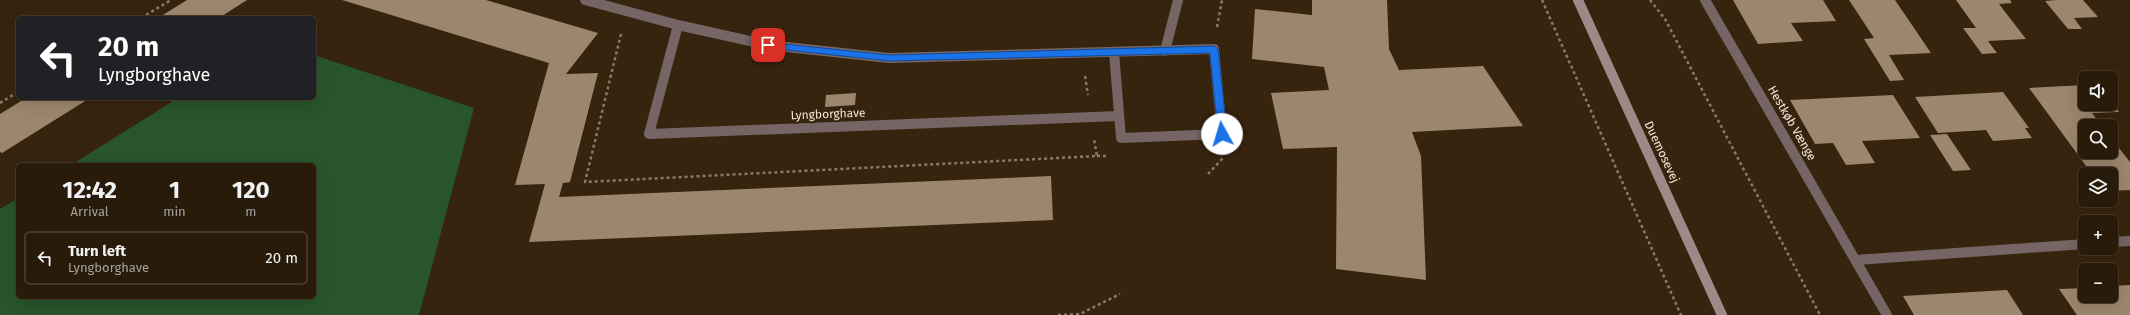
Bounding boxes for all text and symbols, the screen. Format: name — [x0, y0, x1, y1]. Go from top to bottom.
pin — [751, 28, 785, 62]
text: 20 m — [98, 30, 159, 63]
icon: left — [32, 32, 84, 84]
icon: arrive — [757, 34, 779, 56]
text: Lyngborghave — [98, 64, 210, 86]
map controls — [2078, 71, 2118, 303]
button: sound — [2078, 71, 2118, 111]
street label: Hestkøb Vænge — [1765, 83, 1819, 163]
street label: Lyngborghave — [790, 106, 866, 122]
position arrow — [1201, 113, 1243, 155]
street label: Duemosevej — [1642, 119, 1682, 185]
button: search — [2078, 119, 2118, 159]
button: layers — [2078, 167, 2118, 207]
text: 12:42 — [62, 176, 117, 204]
text: 1 — [169, 176, 180, 204]
text: 120 — [232, 176, 270, 204]
text: Arrival — [71, 204, 109, 219]
text: min — [163, 204, 186, 219]
text: m — [245, 204, 256, 219]
button: + — [2078, 215, 2118, 255]
text: Turn left — [68, 242, 126, 260]
icon: left — [34, 247, 56, 269]
text: 20 m — [265, 249, 298, 267]
text: Lyngborghave — [68, 260, 149, 275]
button: − — [2078, 263, 2118, 303]

